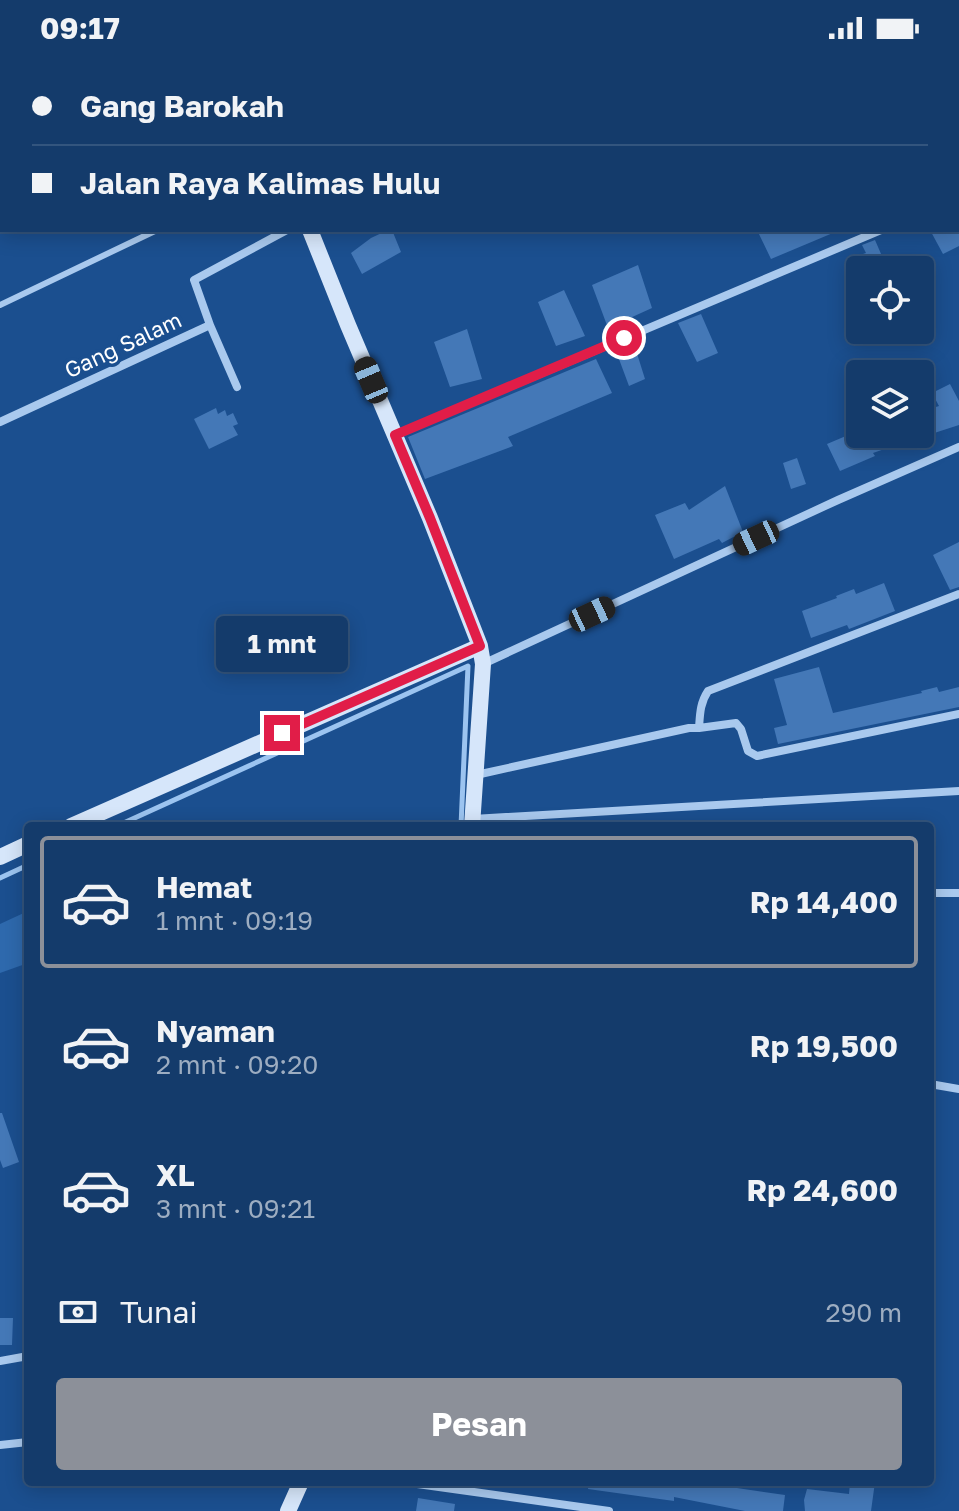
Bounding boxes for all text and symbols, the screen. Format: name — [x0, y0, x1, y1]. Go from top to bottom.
text: 09:17 — [40, 10, 120, 46]
text: Gang Barokah — [80, 88, 284, 124]
text: Jalan Raya Kalimas Hulu — [80, 165, 440, 201]
map controls — [846, 256, 934, 448]
button: locate — [846, 256, 934, 344]
street label: Gang Salam — [60, 306, 186, 383]
route start — [606, 320, 642, 356]
car — [351, 353, 391, 407]
button: layers — [846, 360, 934, 448]
car — [729, 517, 783, 559]
car — [565, 593, 619, 635]
callout: 1 mnt — [216, 617, 348, 673]
text: 1 mnt — [248, 628, 316, 659]
route end — [264, 715, 300, 751]
icon: car — [60, 866, 132, 938]
text: Hemat — [156, 869, 252, 905]
text: Rp 14,400 — [750, 884, 898, 920]
text: 1 mnt · 09:19 — [156, 905, 313, 936]
icon: car — [60, 1010, 132, 1082]
text: Nyaman — [156, 1013, 275, 1049]
text: Rp 19,500 — [750, 1028, 898, 1064]
text: 2 mnt · 09:20 — [156, 1049, 318, 1080]
icon: car — [60, 1154, 132, 1226]
text: XL — [156, 1157, 195, 1193]
text: Rp 24,600 — [747, 1172, 898, 1208]
text: 3 mnt · 09:21 — [156, 1193, 315, 1224]
icon: cash — [56, 1290, 100, 1334]
text: Tunai — [120, 1294, 198, 1330]
text: 290 m — [826, 1297, 902, 1328]
button: Pesan — [56, 1378, 902, 1470]

